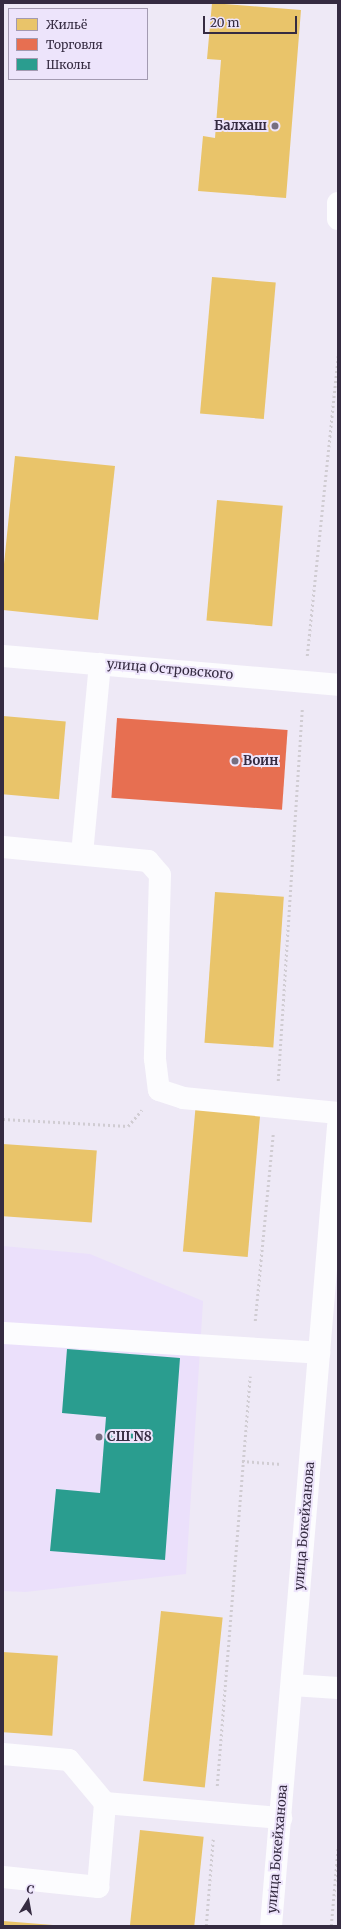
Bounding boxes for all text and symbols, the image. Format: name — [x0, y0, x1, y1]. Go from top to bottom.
legend — [8, 8, 148, 80]
scale bar — [205, 8, 299, 34]
text: 20 m — [210, 15, 239, 30]
text: Жильё — [46, 17, 87, 32]
text: Торговля — [46, 37, 103, 52]
text: Школы — [46, 57, 91, 72]
place label: Балхаш — [214, 118, 267, 134]
marker: Балхаш — [270, 121, 280, 131]
street label: улица Островского — [106, 657, 234, 683]
place label: Воин — [243, 753, 278, 769]
marker: Воин — [230, 756, 240, 766]
place label: СШ N8 — [107, 1429, 152, 1445]
marker: СШ N8 — [94, 1432, 104, 1442]
street label: улица Бокейханова — [292, 1461, 318, 1591]
street label: улица Бокейханова — [265, 1784, 291, 1914]
north arrow — [8, 1881, 48, 1921]
text: С — [25, 1882, 35, 1897]

